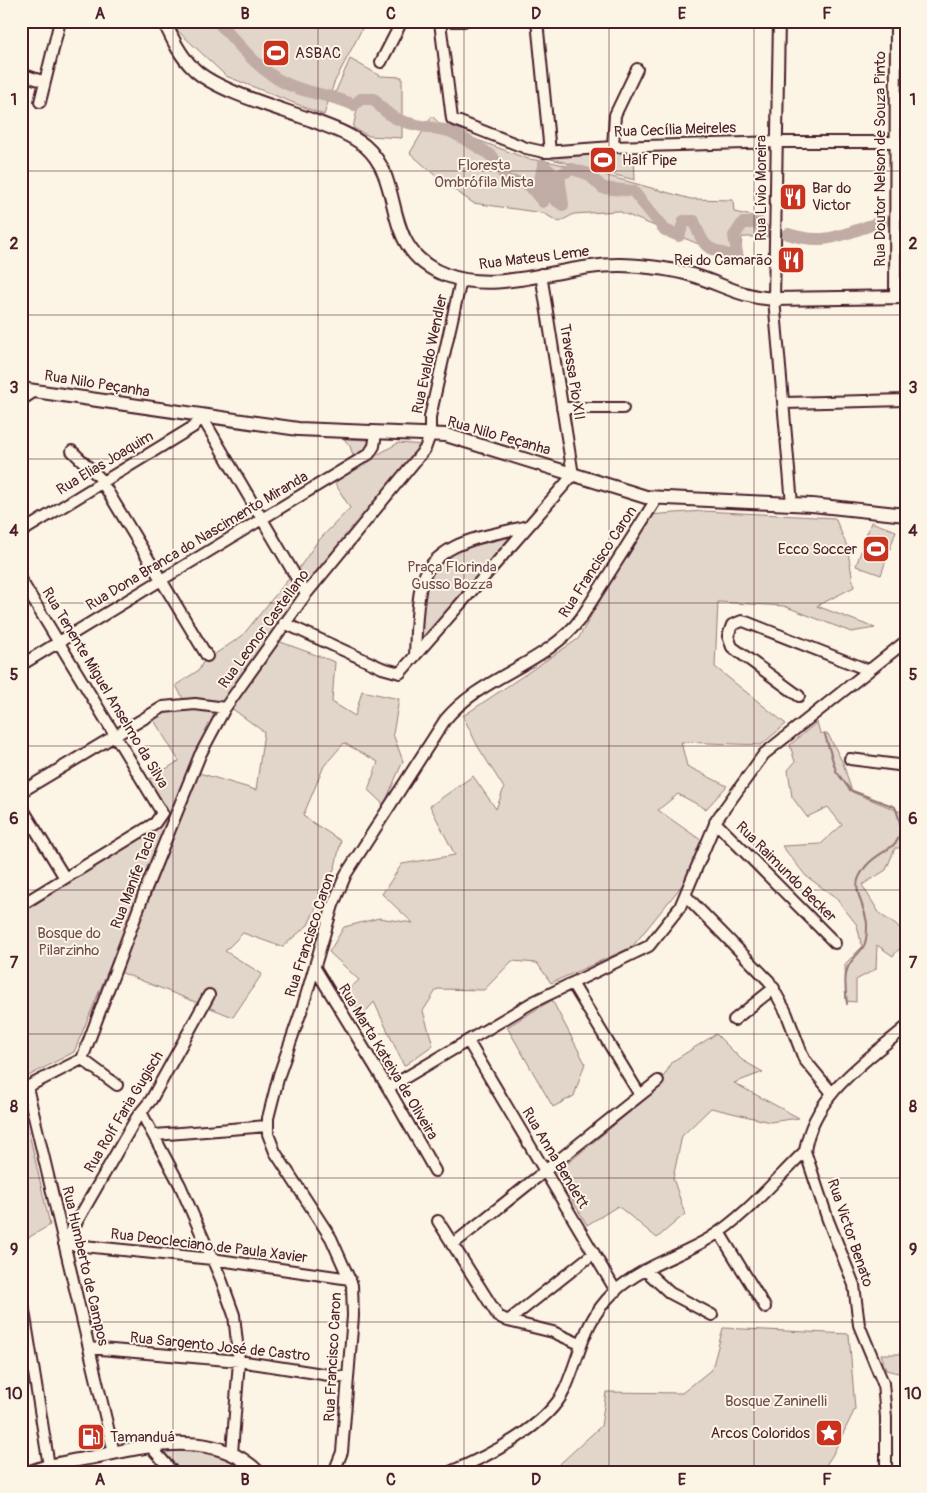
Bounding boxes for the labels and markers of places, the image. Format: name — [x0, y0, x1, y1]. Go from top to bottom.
sports icon: ASBAC — [261, 38, 291, 68]
place label: ASBAC — [295, 44, 341, 63]
sports icon: Half Pipe — [588, 145, 618, 175]
place label: Half Pipe — [622, 151, 677, 170]
place label: Bar do Victor — [812, 179, 851, 215]
restaurant icon: Bar do Victor — [778, 182, 808, 212]
restaurant icon: Rei do Camarão — [776, 245, 806, 275]
place label: Rei do Camarão — [674, 251, 772, 270]
sports icon: Ecco Soccer — [861, 534, 891, 564]
place label: Ecco Soccer — [778, 540, 858, 559]
place icon: Arcos Coloridos — [814, 1418, 844, 1448]
fuel station icon: Tamanduá — [76, 1422, 106, 1452]
place label: Arcos Coloridos — [711, 1424, 810, 1443]
place label: Tamanduá — [110, 1428, 175, 1447]

